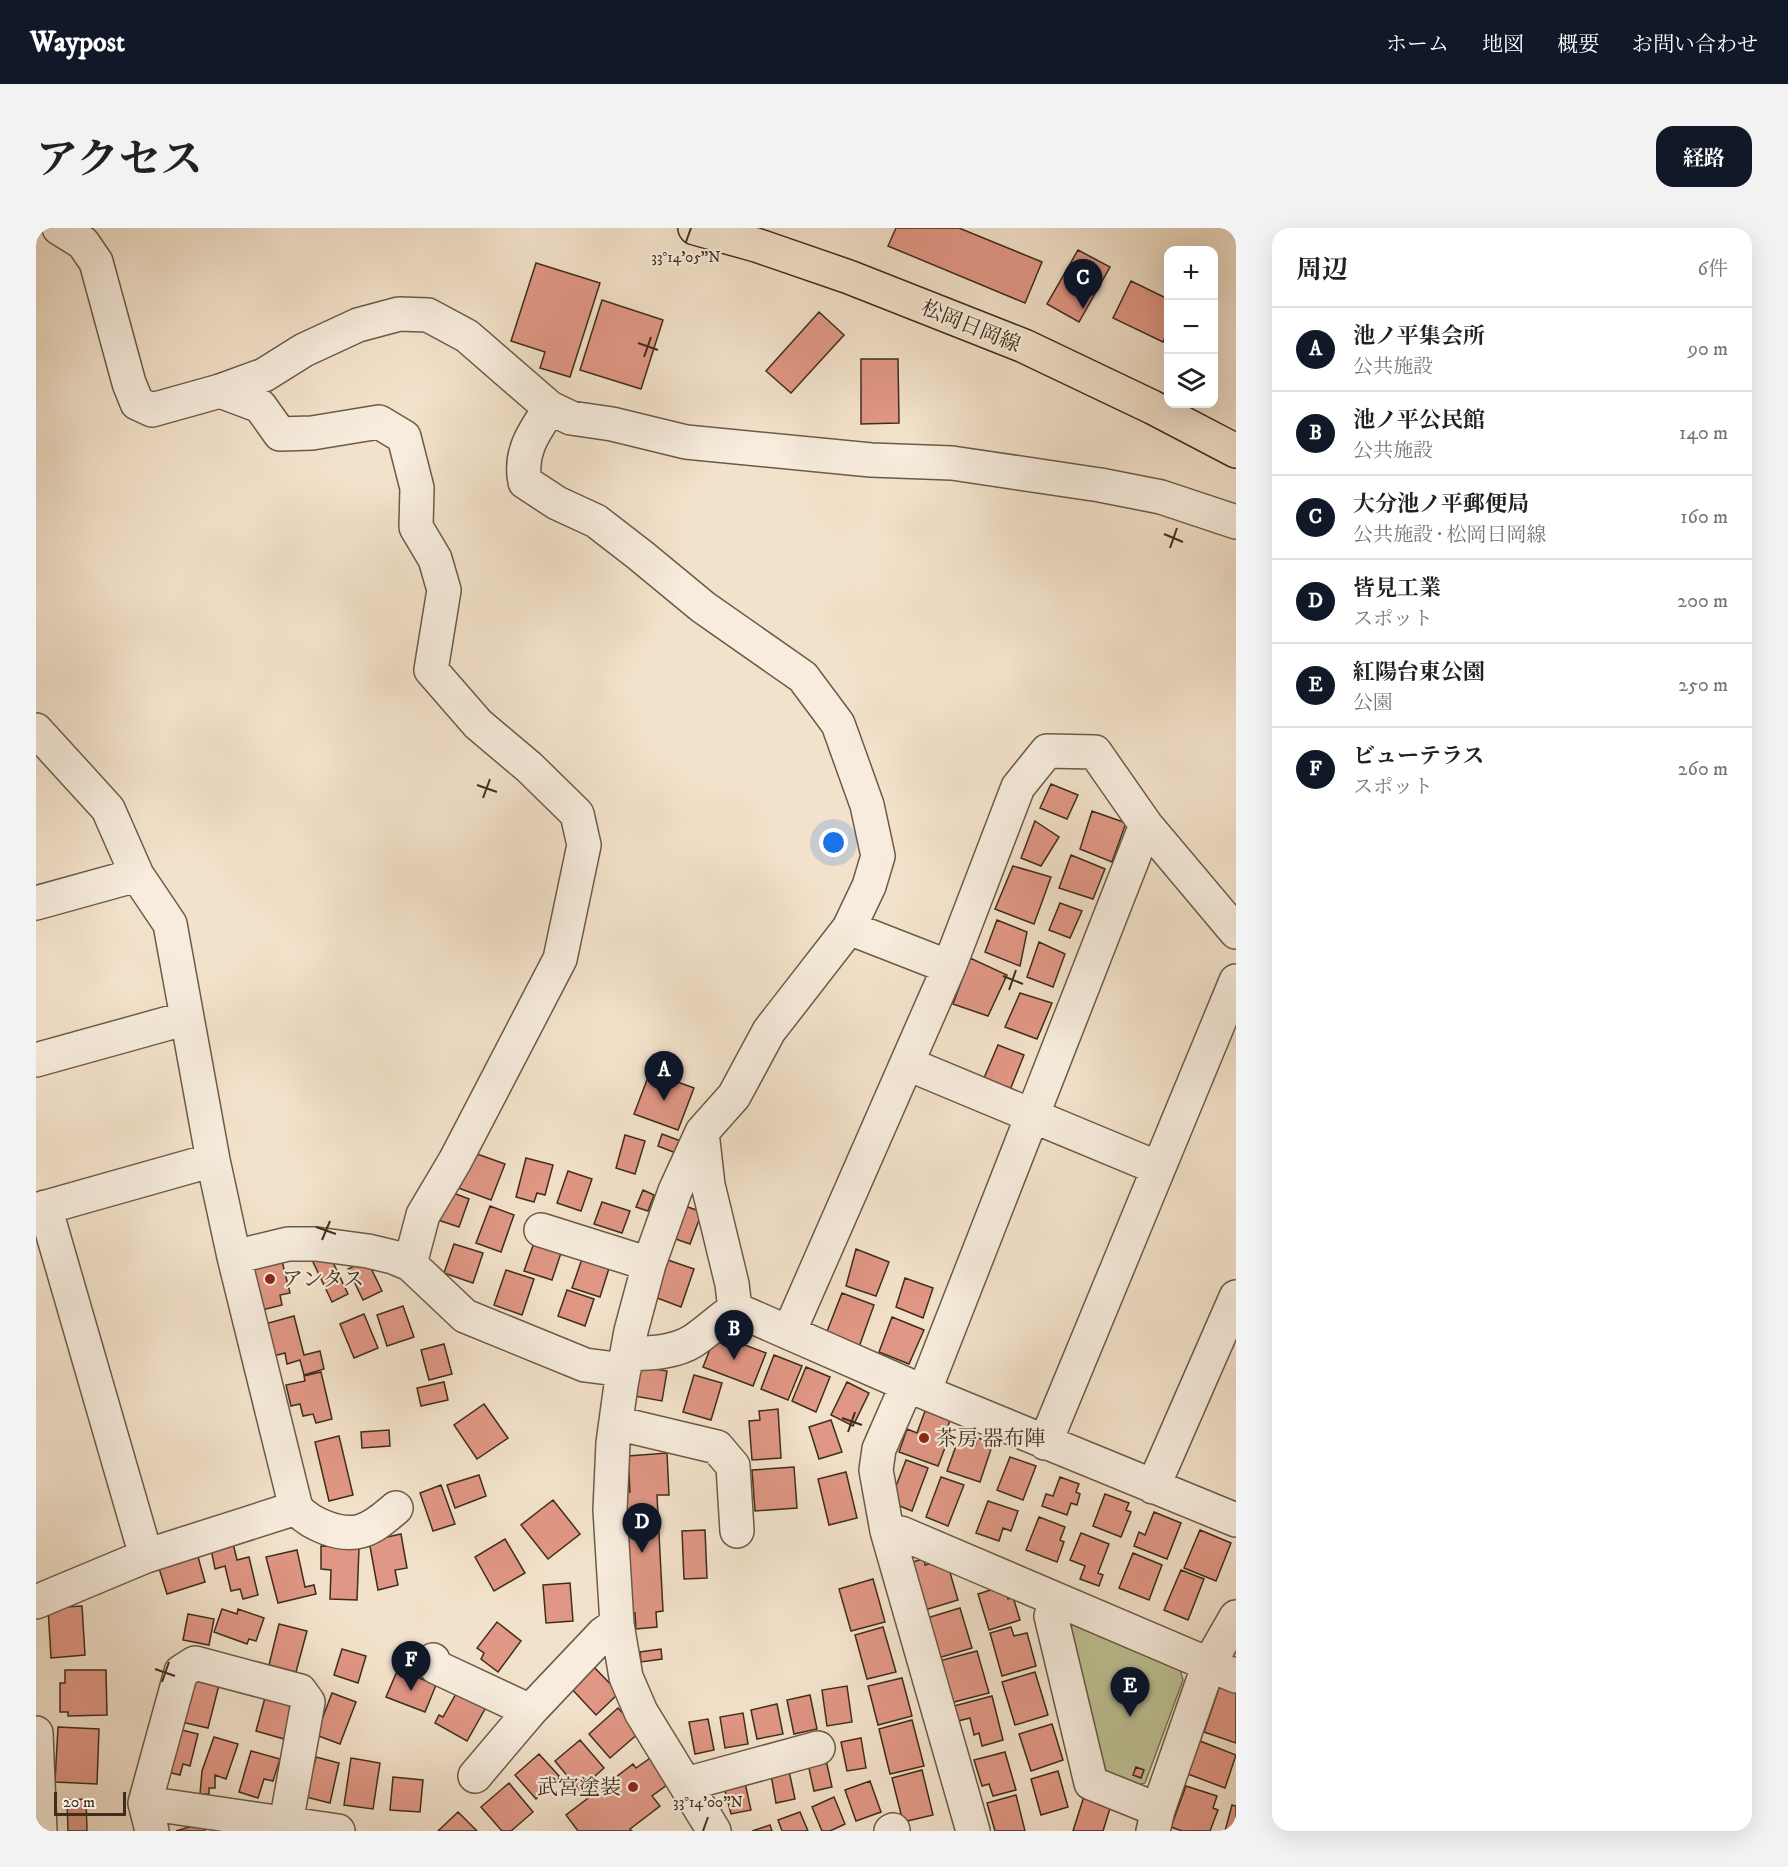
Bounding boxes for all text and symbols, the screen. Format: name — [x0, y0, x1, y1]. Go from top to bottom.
text: Waypost — [30, 25, 125, 60]
text: ホーム — [1386, 32, 1449, 58]
text: 地図 — [1482, 32, 1524, 58]
text: 概要 — [1557, 32, 1599, 58]
text: お問い合わせ — [1632, 32, 1758, 58]
button: 経路 — [1656, 126, 1752, 187]
text: アクセス — [36, 135, 203, 187]
map controls — [1164, 246, 1218, 408]
button: + — [1164, 246, 1218, 300]
text: 33°14'05"N — [651, 248, 721, 267]
text: 周辺 — [1296, 254, 1348, 287]
text: 6件 — [1698, 257, 1728, 282]
pin: C — [1064, 260, 1102, 309]
street label: 松岡日岡線 — [917, 295, 1024, 359]
button: − — [1164, 300, 1218, 354]
text: 池ノ平集会所 — [1353, 323, 1485, 350]
text: A — [1309, 337, 1322, 362]
text: 90 m — [1688, 337, 1728, 362]
button: layers — [1164, 354, 1218, 408]
text: 公共施設 — [1353, 355, 1433, 380]
text: 池ノ平公民館 — [1353, 407, 1485, 434]
text: B — [1309, 421, 1322, 446]
text: 140 m — [1679, 421, 1728, 446]
text: 公共施設 — [1353, 439, 1433, 464]
text: 大分池ノ平郵便局 — [1353, 491, 1529, 518]
text: C — [1309, 505, 1322, 530]
text: 160 m — [1680, 505, 1728, 530]
text: 公共施設 · 松岡日岡線 — [1353, 523, 1546, 548]
text: 皆見工業 — [1353, 575, 1441, 602]
text: D — [1308, 589, 1323, 614]
text: 200 m — [1677, 589, 1728, 614]
text: スポット — [1353, 607, 1433, 632]
text: 紅陽台東公園 — [1353, 659, 1485, 686]
text: E — [1308, 673, 1323, 698]
text: 250 m — [1678, 673, 1728, 698]
text: 公園 — [1353, 691, 1393, 716]
text: ビューテラス — [1353, 743, 1484, 770]
text: F — [1309, 757, 1322, 782]
text: 260 m — [1678, 757, 1728, 782]
text: スポット — [1353, 775, 1433, 800]
your location — [819, 828, 848, 857]
pin: A — [644, 1052, 684, 1101]
place label: アンタス — [282, 1267, 364, 1293]
marker: アンタス — [263, 1272, 277, 1286]
pin: B — [714, 1310, 754, 1360]
place label: 茶房 器布陣 — [936, 1426, 1046, 1452]
marker: 茶房 器布陣 — [917, 1431, 931, 1445]
pin: D — [622, 1504, 662, 1553]
pin: F — [392, 1642, 430, 1691]
pin: E — [1110, 1668, 1150, 1717]
place label: 武宮塗装 — [537, 1775, 621, 1801]
marker: 武宮塗装 — [626, 1780, 640, 1794]
scale bar — [54, 1789, 126, 1816]
text: 20 m — [63, 1792, 95, 1812]
text: 33°14'00"N — [673, 1793, 743, 1812]

